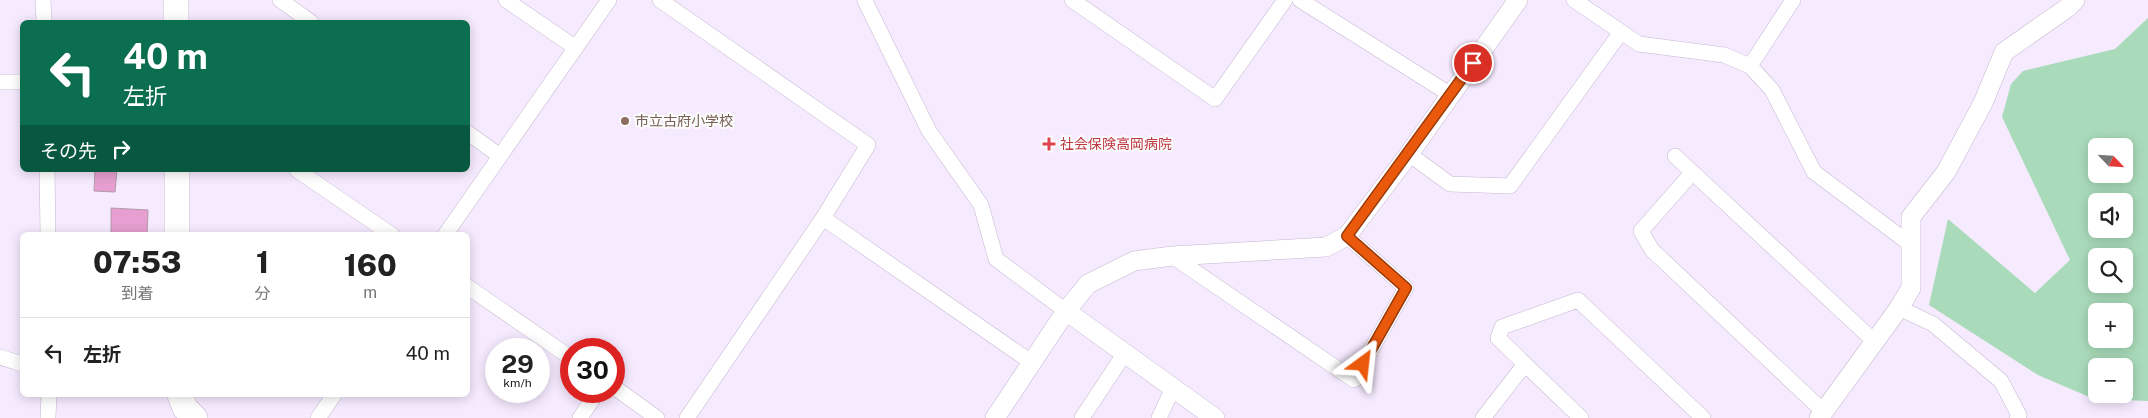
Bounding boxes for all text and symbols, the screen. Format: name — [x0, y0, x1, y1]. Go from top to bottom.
text: 40 m — [123, 36, 208, 77]
icon: left — [40, 40, 105, 105]
pin — [1452, 42, 1494, 84]
icon: arrive — [1459, 49, 1487, 77]
text: 左折 — [123, 83, 167, 109]
place label: 市立古府小学校 — [635, 113, 733, 129]
marker: 市立古府小学校 — [619, 115, 631, 127]
icon: right — [107, 135, 135, 163]
place label: 社会保険高岡病院 — [1060, 136, 1172, 152]
marker: 社会保険高岡病院 — [1042, 137, 1056, 151]
north arrow — [2088, 138, 2132, 182]
map controls — [2088, 138, 2133, 403]
text: その先 — [40, 140, 97, 162]
button: sound — [2088, 193, 2133, 238]
text: 07:53 — [93, 244, 181, 280]
text: 1 — [256, 244, 269, 280]
text: 160 — [344, 247, 397, 283]
button: search — [2088, 248, 2133, 293]
text: m — [363, 283, 377, 302]
text: 到着 — [121, 284, 153, 303]
text: 分 — [255, 284, 271, 303]
button: + — [2088, 303, 2133, 348]
position arrow — [1336, 337, 1388, 389]
speed limit sign: 30 — [560, 338, 625, 403]
icon: left — [40, 339, 68, 367]
text: 40 m — [405, 342, 450, 364]
text: 左折 — [83, 343, 121, 365]
text: 29 — [501, 349, 534, 379]
button: − — [2088, 358, 2133, 403]
text: km/h — [503, 376, 532, 390]

